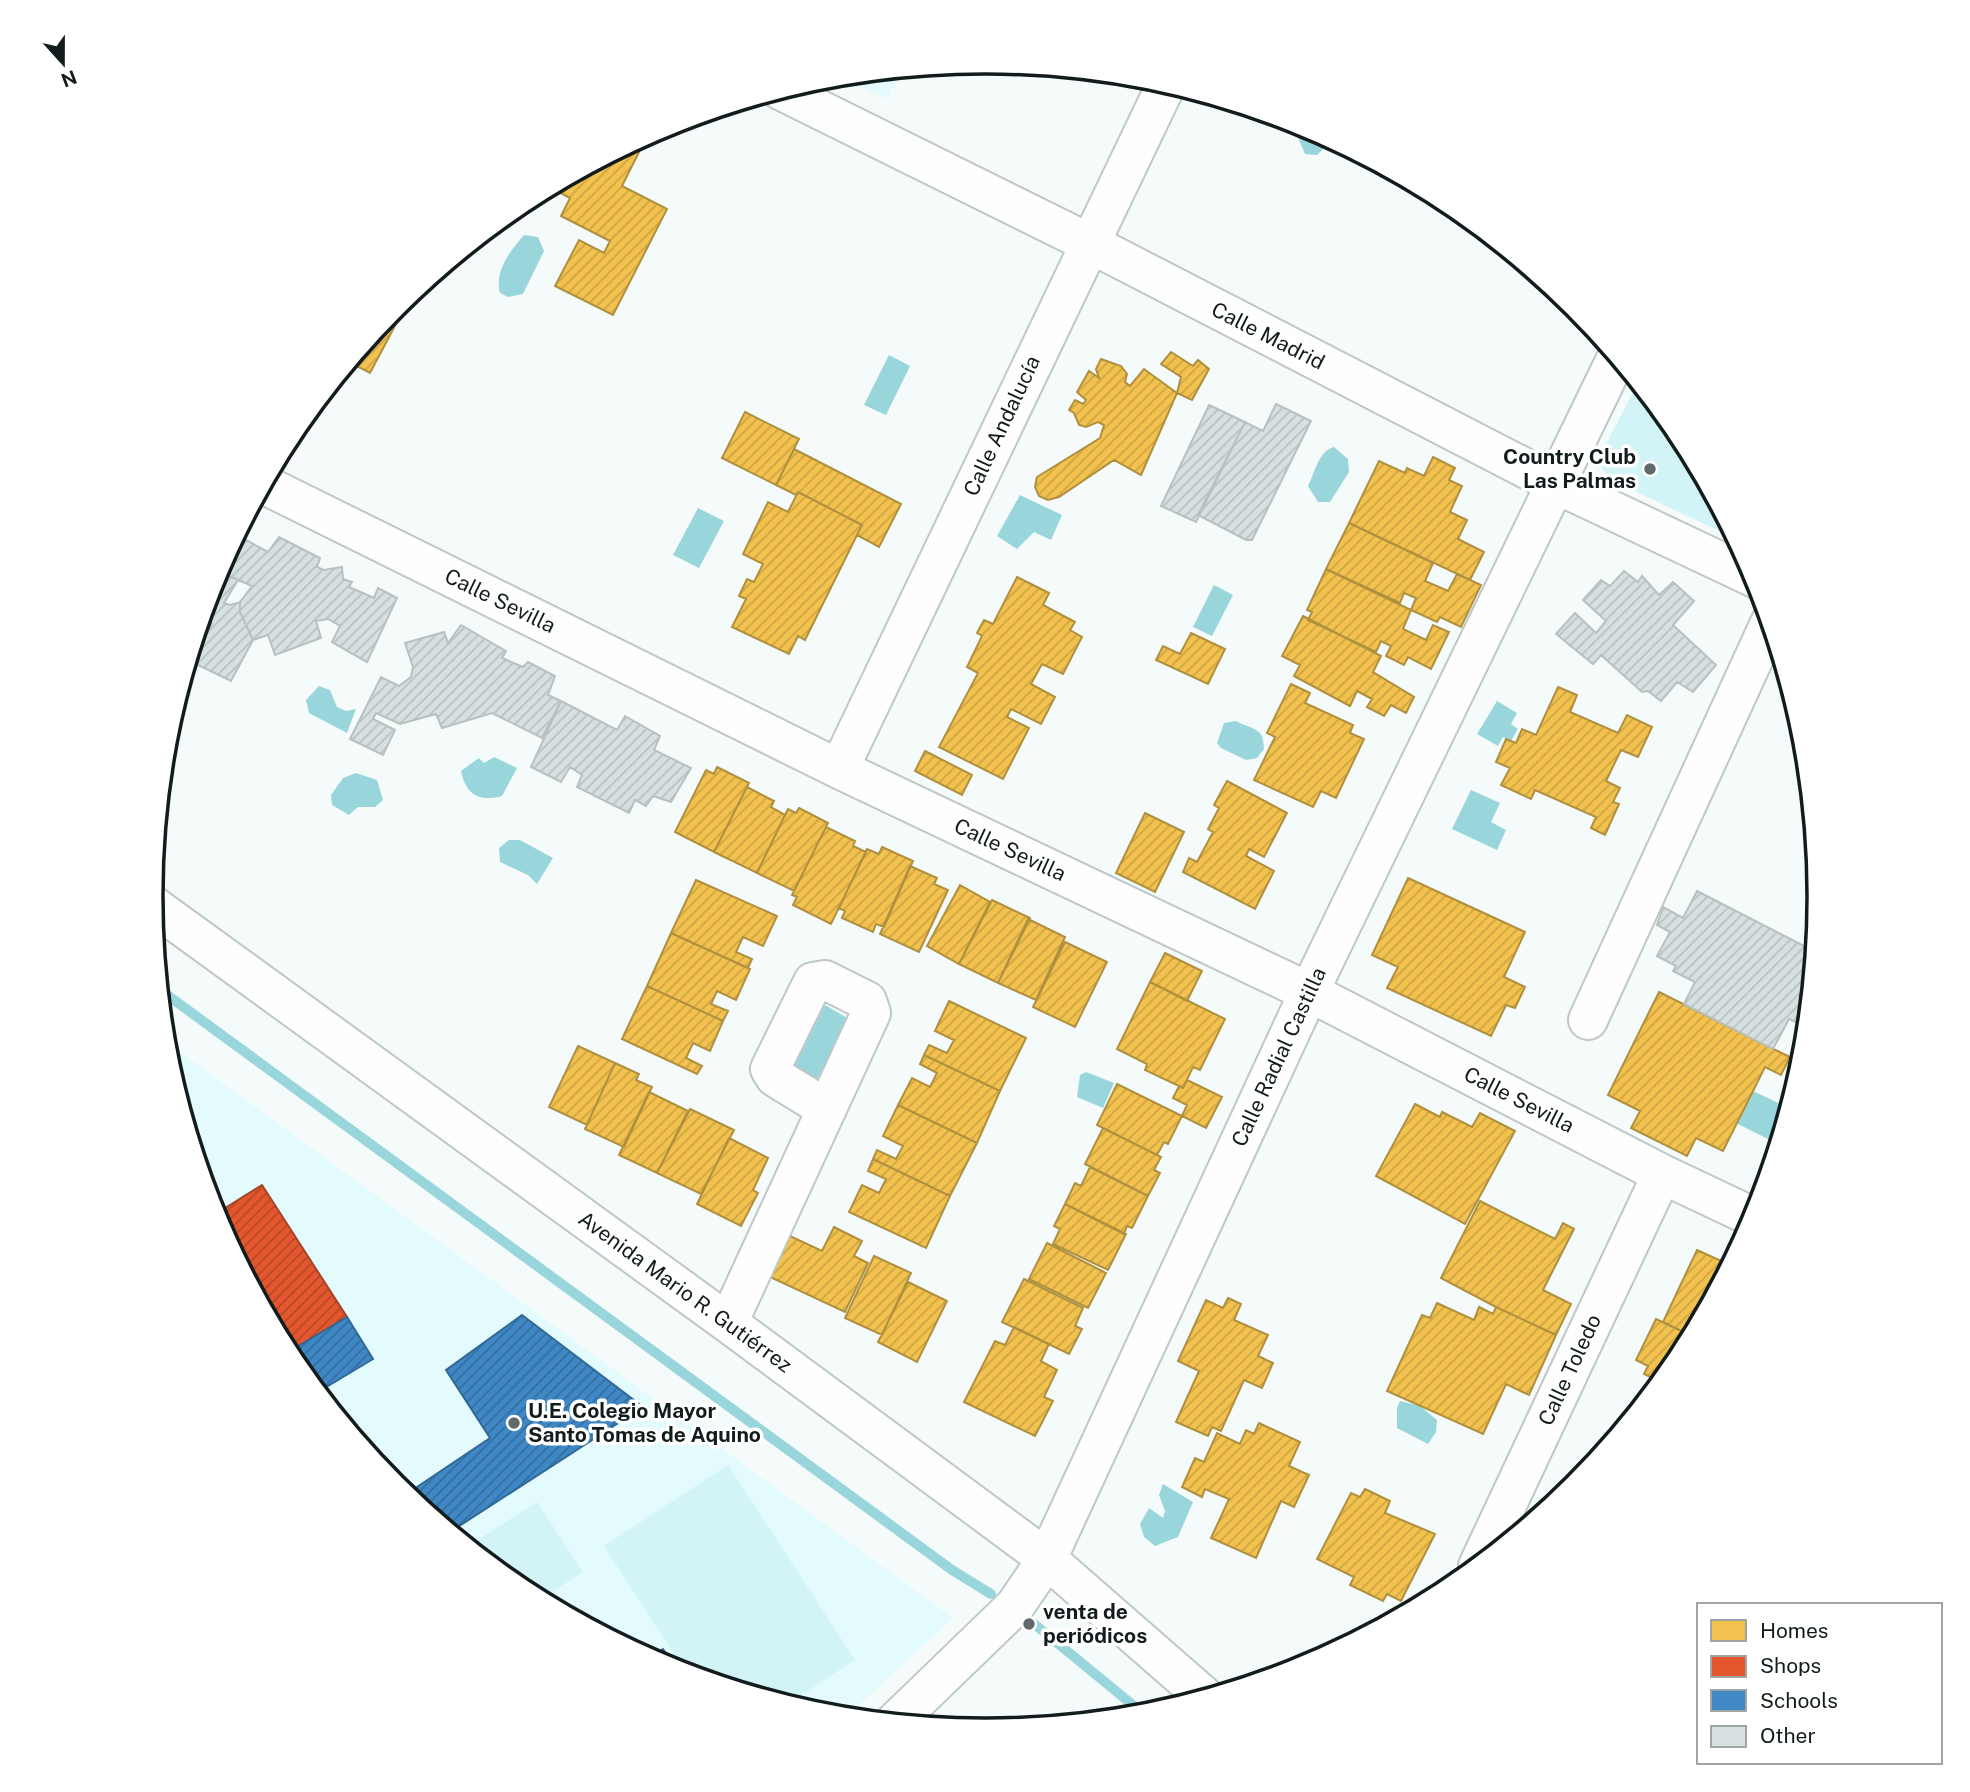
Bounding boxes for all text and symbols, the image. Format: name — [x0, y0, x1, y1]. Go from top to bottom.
north arrow — [28, 28, 98, 98]
text: N — [58, 66, 80, 92]
street label: Calle Madrid — [1208, 296, 1329, 375]
street label: Calle Andalucía — [958, 352, 1045, 500]
place label: Country Club Las Palmas — [1503, 444, 1636, 493]
marker: Country Club Las Palmas — [1642, 461, 1658, 477]
street label: Calle Sevilla — [441, 563, 560, 638]
street label: Calle Sevilla — [950, 813, 1070, 886]
street label: Calle Radial Castilla — [1226, 963, 1331, 1150]
street label: Calle Sevilla — [1460, 1061, 1578, 1138]
street label: Avenida Mario R. Gutiérrez — [574, 1206, 797, 1377]
street label: Calle Toledo — [1533, 1310, 1606, 1429]
place label: U.E. Colegio Mayor Santo Tomas de Aquino — [528, 1398, 761, 1447]
marker: U.E. Colegio Mayor Santo Tomas de Aquino — [506, 1415, 522, 1431]
place label: venta de periódicos — [1043, 1599, 1147, 1648]
legend — [1697, 1603, 1942, 1764]
marker: venta de periódicos — [1021, 1616, 1037, 1632]
text: Homes — [1760, 1618, 1828, 1643]
text: Shops — [1760, 1653, 1821, 1678]
text: Schools — [1760, 1688, 1838, 1713]
text: Other — [1760, 1723, 1816, 1748]

